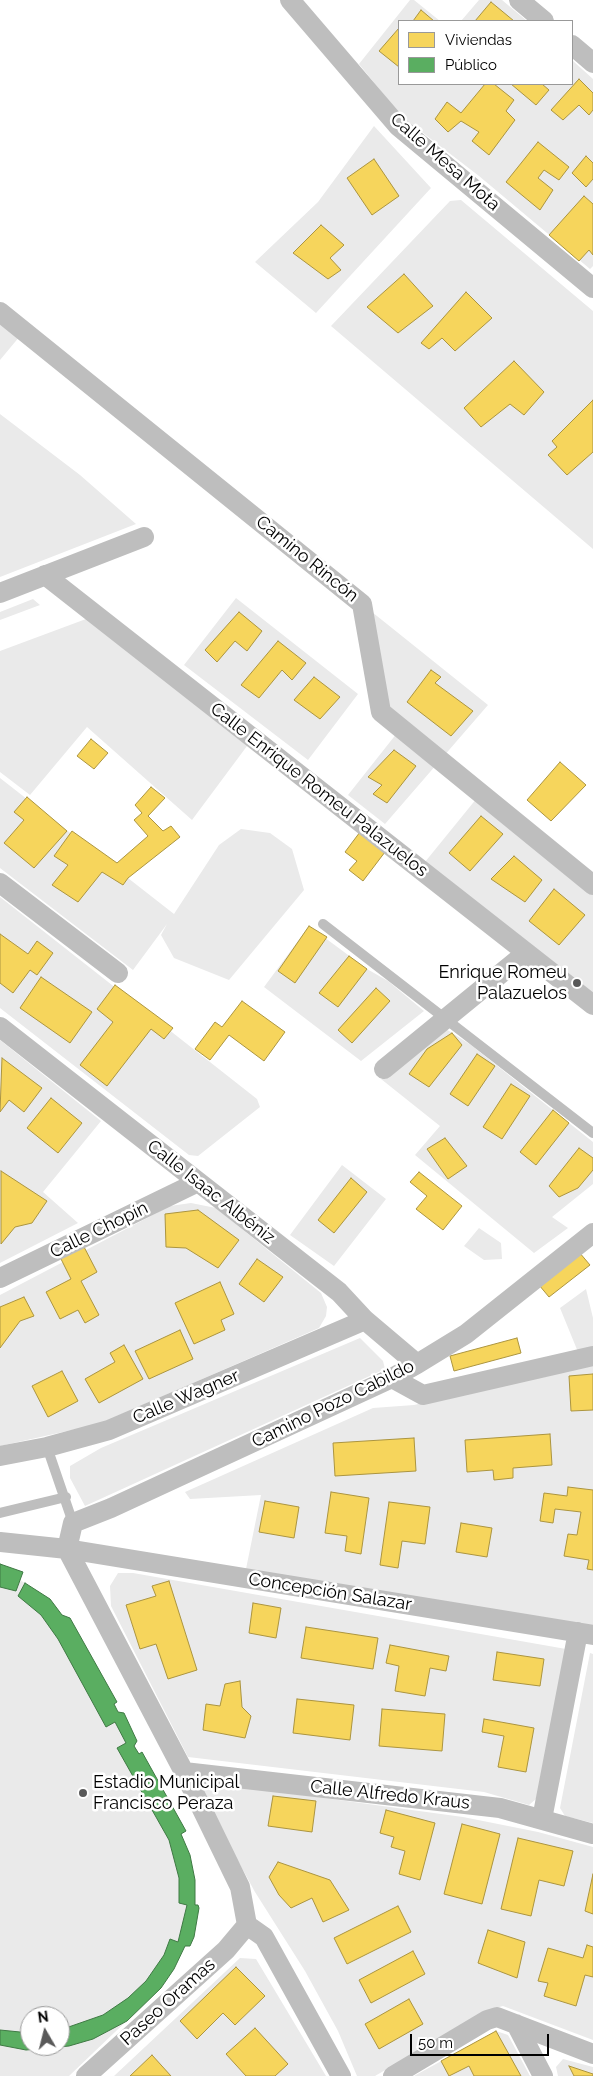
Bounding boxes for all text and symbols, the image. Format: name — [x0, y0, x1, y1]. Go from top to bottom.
legend — [398, 20, 573, 85]
text: Viviendas — [445, 31, 512, 49]
text: Público — [445, 56, 497, 74]
street label: Calle Mesa Mota — [386, 108, 504, 216]
street label: Camino Rincón — [251, 511, 363, 607]
street label: Calle Enrique Romeu Palazuelos — [206, 698, 432, 882]
place label: Enrique Romeu Palazuelos — [438, 962, 567, 1004]
marker: Enrique Romeu Palazuelos — [571, 977, 583, 989]
street label: Calle Isaac Albéniz — [143, 1135, 279, 1249]
street label: Calle Chopín — [47, 1197, 151, 1263]
street label: Camino Pozo Cabildo — [248, 1355, 418, 1453]
street label: Calle Wagner — [130, 1365, 242, 1429]
street label: Concepción Salazar — [247, 1568, 413, 1616]
place label: Estadio Municipal Francisco Peraza — [93, 1772, 239, 1815]
street label: Calle Alfredo Kraus — [309, 1776, 471, 1814]
marker: Estadio Municipal Francisco Peraza — [77, 1787, 89, 1799]
street label: Paseo Oramas — [116, 1954, 220, 2050]
north arrow — [20, 2006, 70, 2056]
text: N — [37, 2008, 49, 2026]
scale bar — [413, 2024, 552, 2056]
text: 50 m — [418, 2034, 453, 2052]

